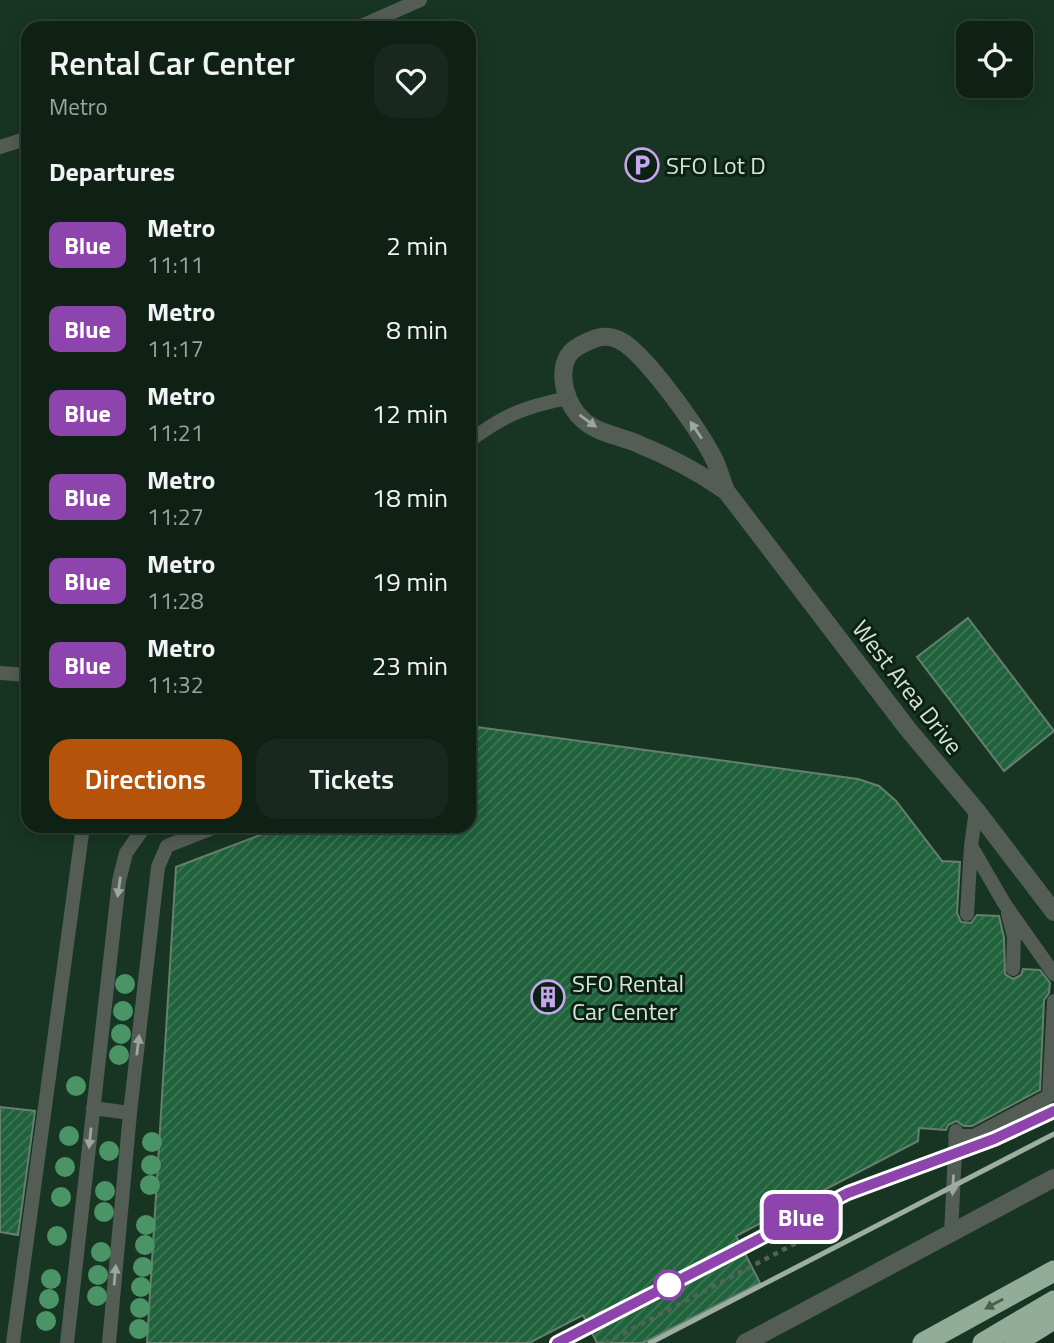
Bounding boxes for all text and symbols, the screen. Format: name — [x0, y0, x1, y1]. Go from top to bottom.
map controls — [956, 21, 1033, 98]
button: locate — [956, 21, 1033, 98]
text: Rental Car Center — [49, 38, 295, 88]
button: heart — [374, 44, 448, 118]
text: Metro — [49, 89, 108, 124]
parking icon: SFO Lot D — [623, 146, 661, 184]
place label: SFO Lot D — [666, 147, 766, 183]
text: Departures — [49, 152, 175, 191]
text: Metro — [147, 208, 215, 247]
text: 2 min — [386, 226, 448, 265]
text: Blue — [64, 227, 111, 263]
text: 11:11 — [147, 247, 204, 282]
text: Metro — [147, 292, 215, 331]
text: 8 min — [386, 310, 448, 349]
text: Blue — [64, 311, 111, 347]
text: 11:17 — [147, 331, 204, 366]
text: Metro — [147, 376, 215, 415]
text: 12 min — [372, 394, 448, 433]
text: Blue — [64, 395, 111, 431]
one-way arrow — [579, 414, 598, 428]
text: 11:21 — [147, 415, 204, 450]
one-way arrow — [689, 421, 703, 439]
text: Metro — [147, 460, 215, 499]
text: 18 min — [372, 478, 448, 517]
text: Blue — [64, 479, 111, 515]
text: 11:27 — [147, 499, 204, 534]
text: Metro — [147, 544, 215, 583]
text: 19 min — [372, 562, 448, 601]
text: Blue — [64, 563, 111, 599]
text: 11:28 — [147, 583, 204, 618]
street label: West Area Drive — [844, 612, 972, 762]
text: Metro — [147, 628, 215, 667]
text: 23 min — [372, 646, 448, 685]
text: Blue — [64, 647, 111, 683]
text: 11:32 — [147, 667, 204, 702]
button: Directions — [49, 739, 242, 819]
button: Tickets — [256, 739, 448, 819]
one-way arrow — [113, 877, 124, 899]
place label: SFO Rental Car Center — [572, 965, 684, 1029]
building icon: SFO Rental Car Center — [529, 978, 567, 1016]
one-way arrow — [132, 1034, 143, 1056]
one-way arrow — [84, 1127, 95, 1149]
one-way arrow — [947, 1174, 958, 1196]
line badge: Blue — [752, 1194, 850, 1240]
text: Blue — [778, 1199, 824, 1235]
one-way arrow — [110, 1264, 121, 1286]
unlabelled marker — [654, 1270, 684, 1300]
one-way arrow — [985, 1298, 1004, 1310]

